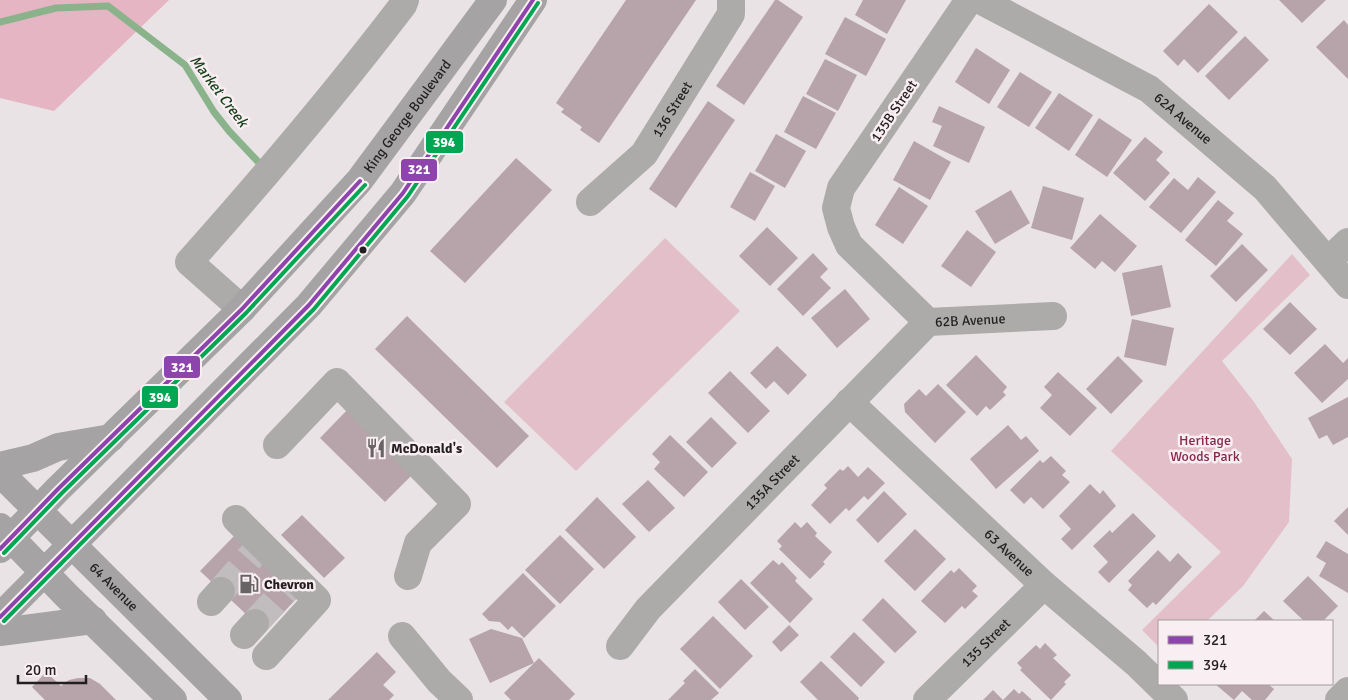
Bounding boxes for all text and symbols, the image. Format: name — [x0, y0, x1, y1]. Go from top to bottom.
water label: Market Creek — [186, 51, 253, 132]
street label: King George Boulevard — [360, 56, 454, 176]
street label: 135B Street — [867, 77, 921, 145]
street label: 136 Street — [648, 78, 696, 140]
street label: 62A Avenue — [1151, 89, 1216, 148]
line badge: 394 — [425, 130, 464, 154]
text: 394 — [433, 134, 456, 151]
line badge: 321 — [400, 158, 438, 182]
text: 321 — [408, 161, 431, 178]
unlabelled marker — [358, 245, 368, 255]
street label: 62B Avenue — [935, 310, 1006, 330]
line badge: 321 — [163, 355, 201, 379]
text: 321 — [171, 359, 194, 376]
line badge: 394 — [141, 385, 179, 409]
text: 394 — [149, 389, 172, 406]
park label: Heritage Woods Park — [1170, 432, 1240, 465]
restaurant icon: McDonald's — [365, 437, 387, 459]
place label: McDonald's — [391, 440, 462, 457]
street label: 135A Street — [741, 451, 803, 513]
street label: 63 Avenue — [981, 525, 1038, 580]
street label: 64 Avenue — [86, 559, 142, 615]
fuel station icon: Chevron — [238, 573, 260, 595]
place label: Chevron — [264, 576, 314, 593]
street label: 135 Street — [957, 615, 1014, 670]
legend — [1158, 620, 1333, 685]
text: 321 — [1203, 631, 1227, 649]
scale bar — [18, 652, 85, 684]
text: 394 — [1203, 656, 1227, 674]
text: 20 m — [25, 661, 56, 679]

